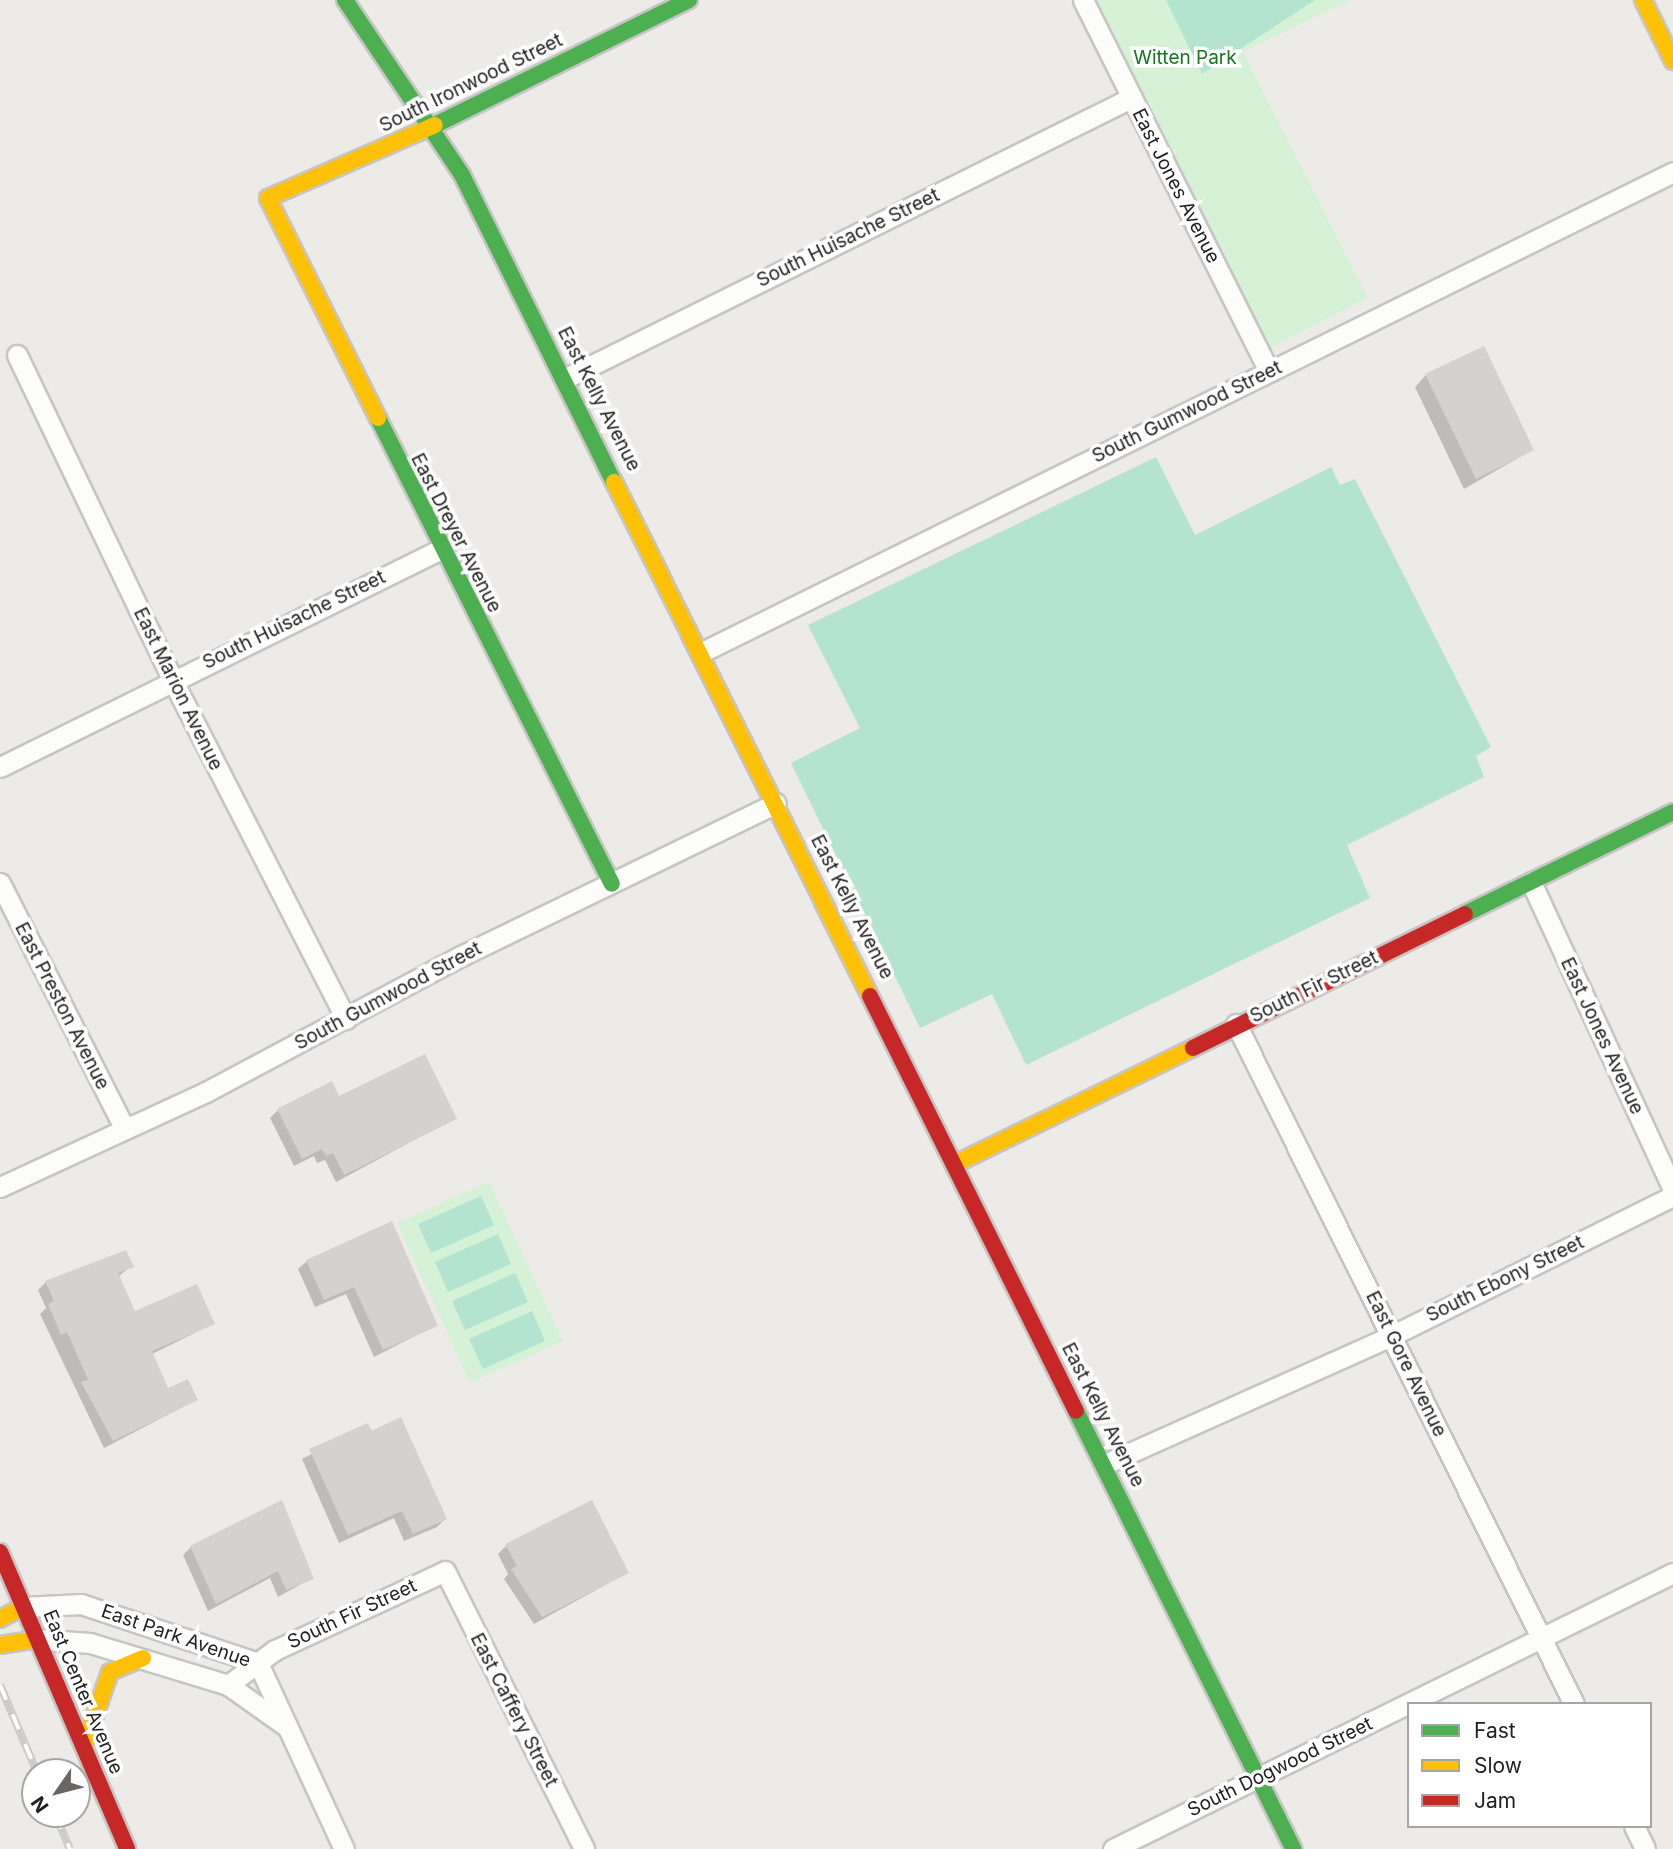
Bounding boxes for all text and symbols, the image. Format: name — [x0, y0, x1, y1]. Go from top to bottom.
street label: South Ironwood Street — [376, 29, 566, 137]
park label: Witten Park — [1133, 47, 1237, 69]
street label: East Jones Avenue — [1127, 105, 1225, 267]
street label: South Huisache Street — [753, 184, 943, 292]
street label: East Kelly Avenue — [553, 323, 645, 475]
street label: South Gumwood Street — [1088, 356, 1286, 468]
street label: East Dreyer Avenue — [406, 450, 506, 616]
street label: South Huisache Street — [199, 566, 389, 674]
street label: East Marion Avenue — [129, 604, 227, 774]
street label: East Kelly Avenue — [806, 831, 898, 983]
street label: East Preston Avenue — [10, 919, 114, 1093]
street label: South Gumwood Street — [291, 937, 485, 1055]
street label: South Fir Street — [1246, 946, 1382, 1028]
street label: East Jones Avenue — [1556, 954, 1648, 1118]
street label: South Ebony Street — [1422, 1231, 1588, 1327]
street label: East Gore Avenue — [1361, 1287, 1451, 1441]
street label: East Kelly Avenue — [1057, 1339, 1149, 1491]
street label: South Fir Street — [284, 1574, 420, 1654]
street label: East Park Avenue — [98, 1600, 254, 1672]
street label: East Center Avenue — [38, 1606, 128, 1778]
street label: East Caffery Street — [465, 1629, 563, 1791]
legend — [1407, 1702, 1652, 1828]
street label: South Dogwood Street — [1184, 1712, 1376, 1822]
text: Fast — [1474, 1718, 1516, 1743]
text: Slow — [1474, 1753, 1522, 1778]
north arrow — [21, 1758, 91, 1828]
text: Jam — [1474, 1788, 1516, 1813]
text: N — [26, 1792, 54, 1817]

